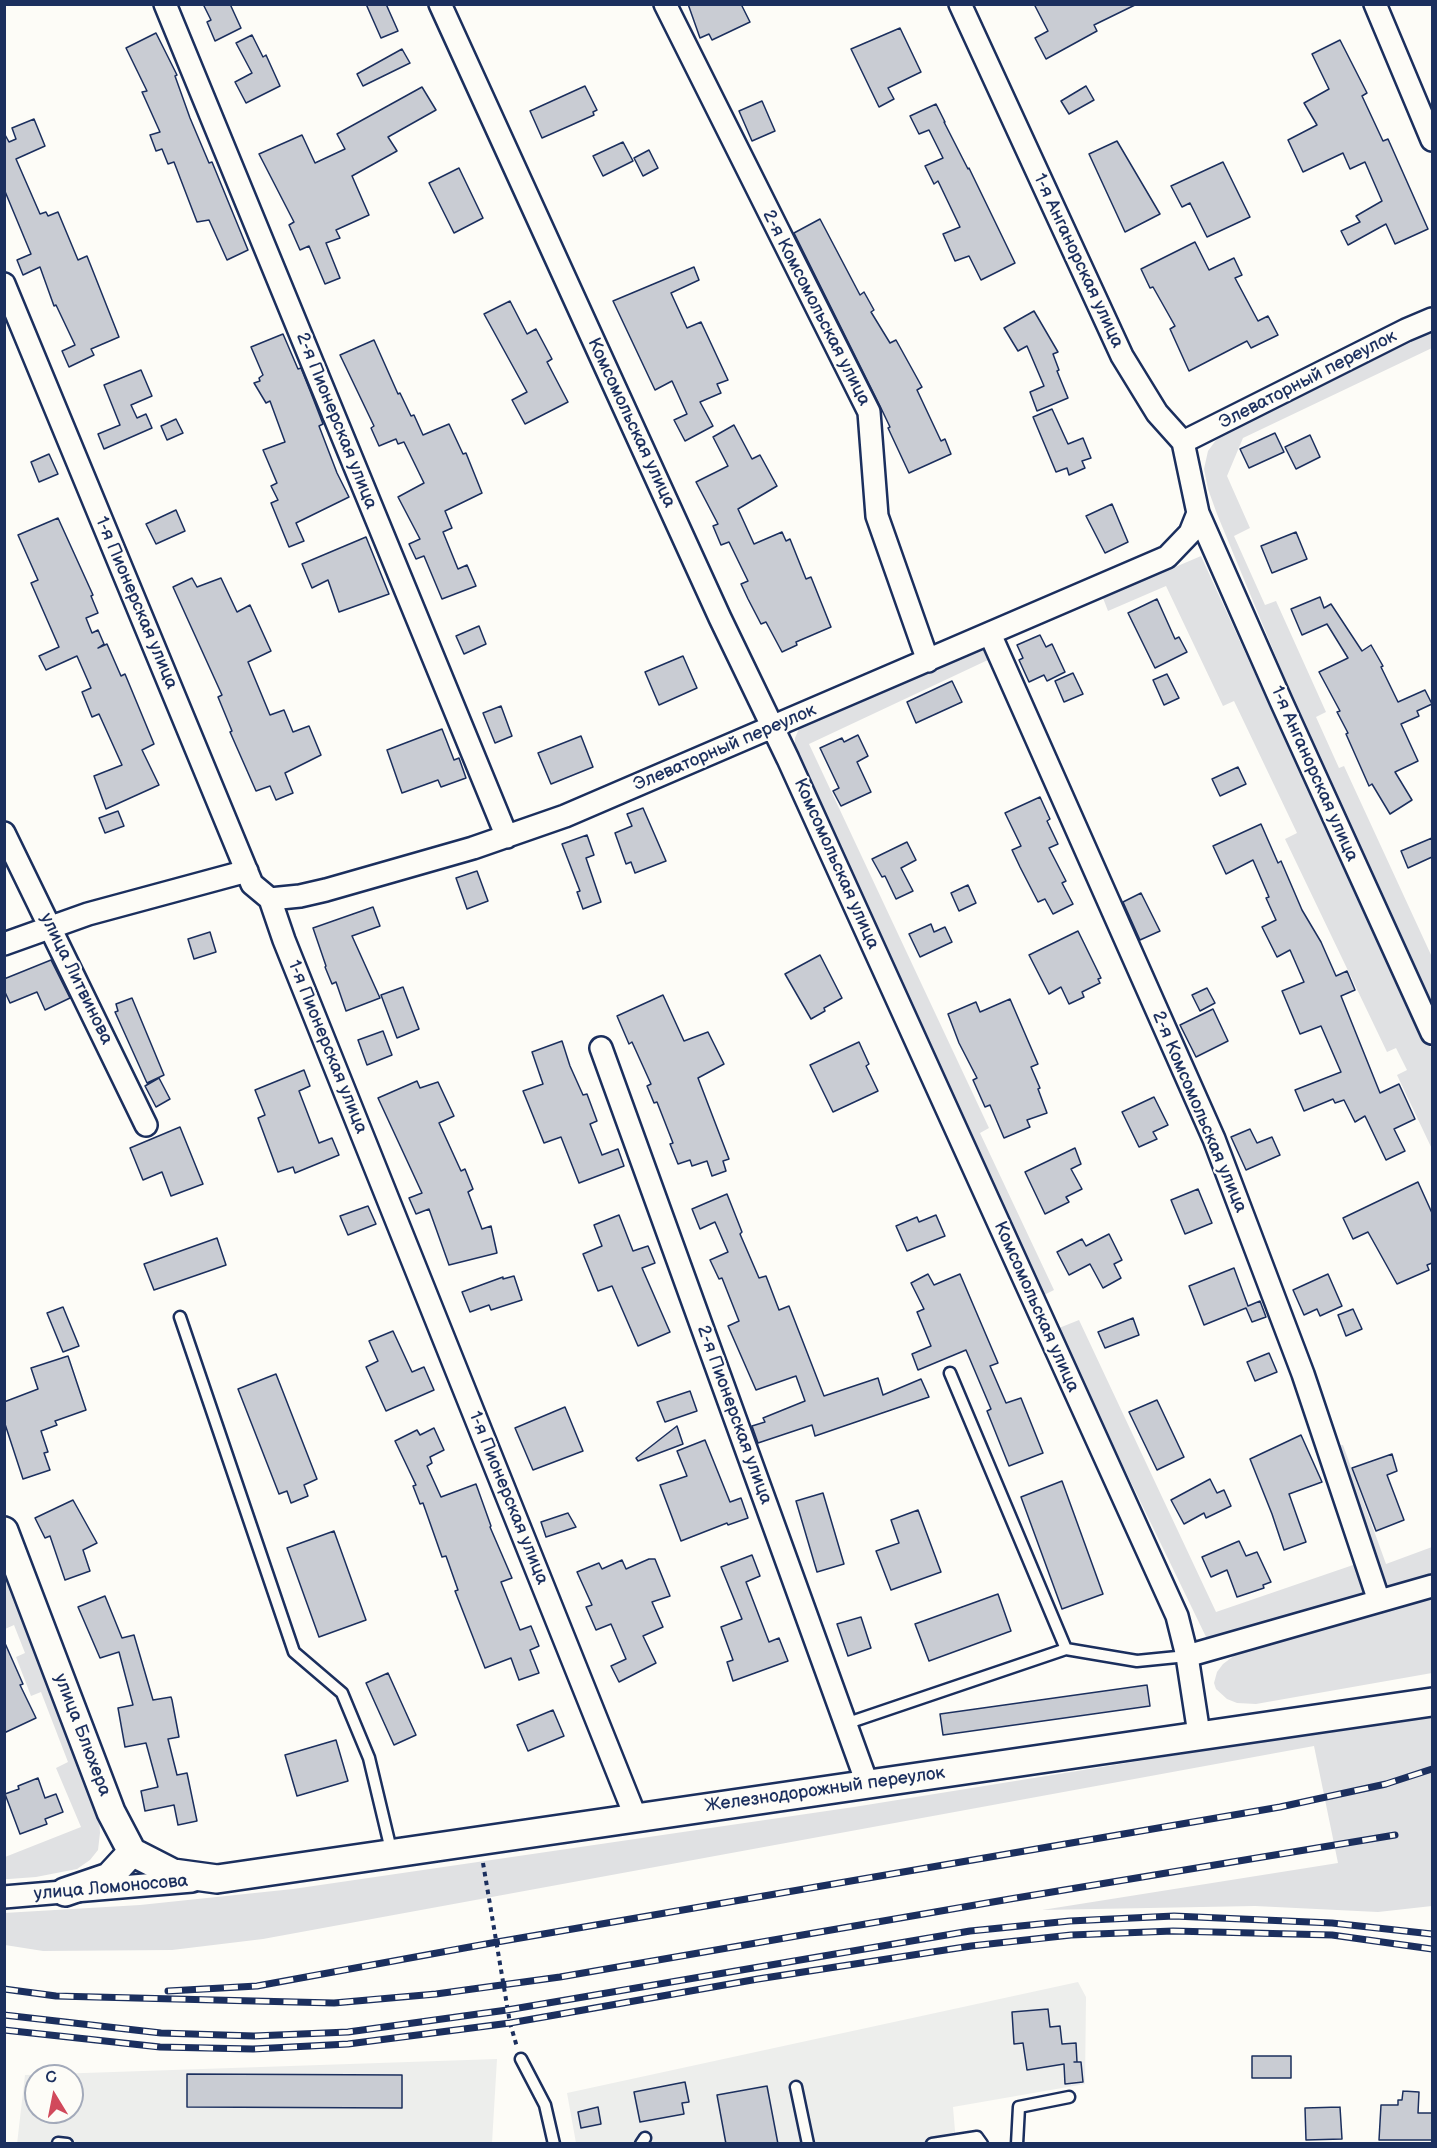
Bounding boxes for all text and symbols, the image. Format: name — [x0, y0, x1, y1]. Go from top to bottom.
street label: 1-я Анганорская улица — [1028, 170, 1128, 352]
street label: 2-я Комсомольская улица — [757, 207, 875, 409]
street label: Элеваторный переулок — [1216, 326, 1400, 434]
street label: 2-я Пионерская улица — [291, 329, 381, 513]
street label: Комсомольская улица — [582, 335, 680, 511]
street label: 1-я Пионерская улица — [90, 514, 182, 692]
street label: 1-я Анганорская улица — [1266, 683, 1362, 865]
street label: Элеваторный переулок — [630, 700, 820, 796]
street label: Комсомольская улица — [789, 775, 883, 953]
street label: улица Литвинова — [35, 910, 117, 1048]
street label: 1-я Пионерская улица — [282, 957, 372, 1137]
street label: 2-я Комсомольская улица — [1147, 1008, 1251, 1216]
street label: Комсомольская улица — [989, 1218, 1083, 1396]
street label: 2-я Пионерская улица — [692, 1323, 776, 1507]
street label: 1-я Пионерская улица — [463, 1408, 553, 1588]
street label: улица Блюхера — [49, 1671, 115, 1799]
street label: Железнодорожный переулок — [704, 1762, 946, 1818]
street label: улица Ломоносова — [33, 1871, 189, 1905]
north arrow — [24, 2064, 84, 2124]
text: С — [44, 2067, 58, 2088]

